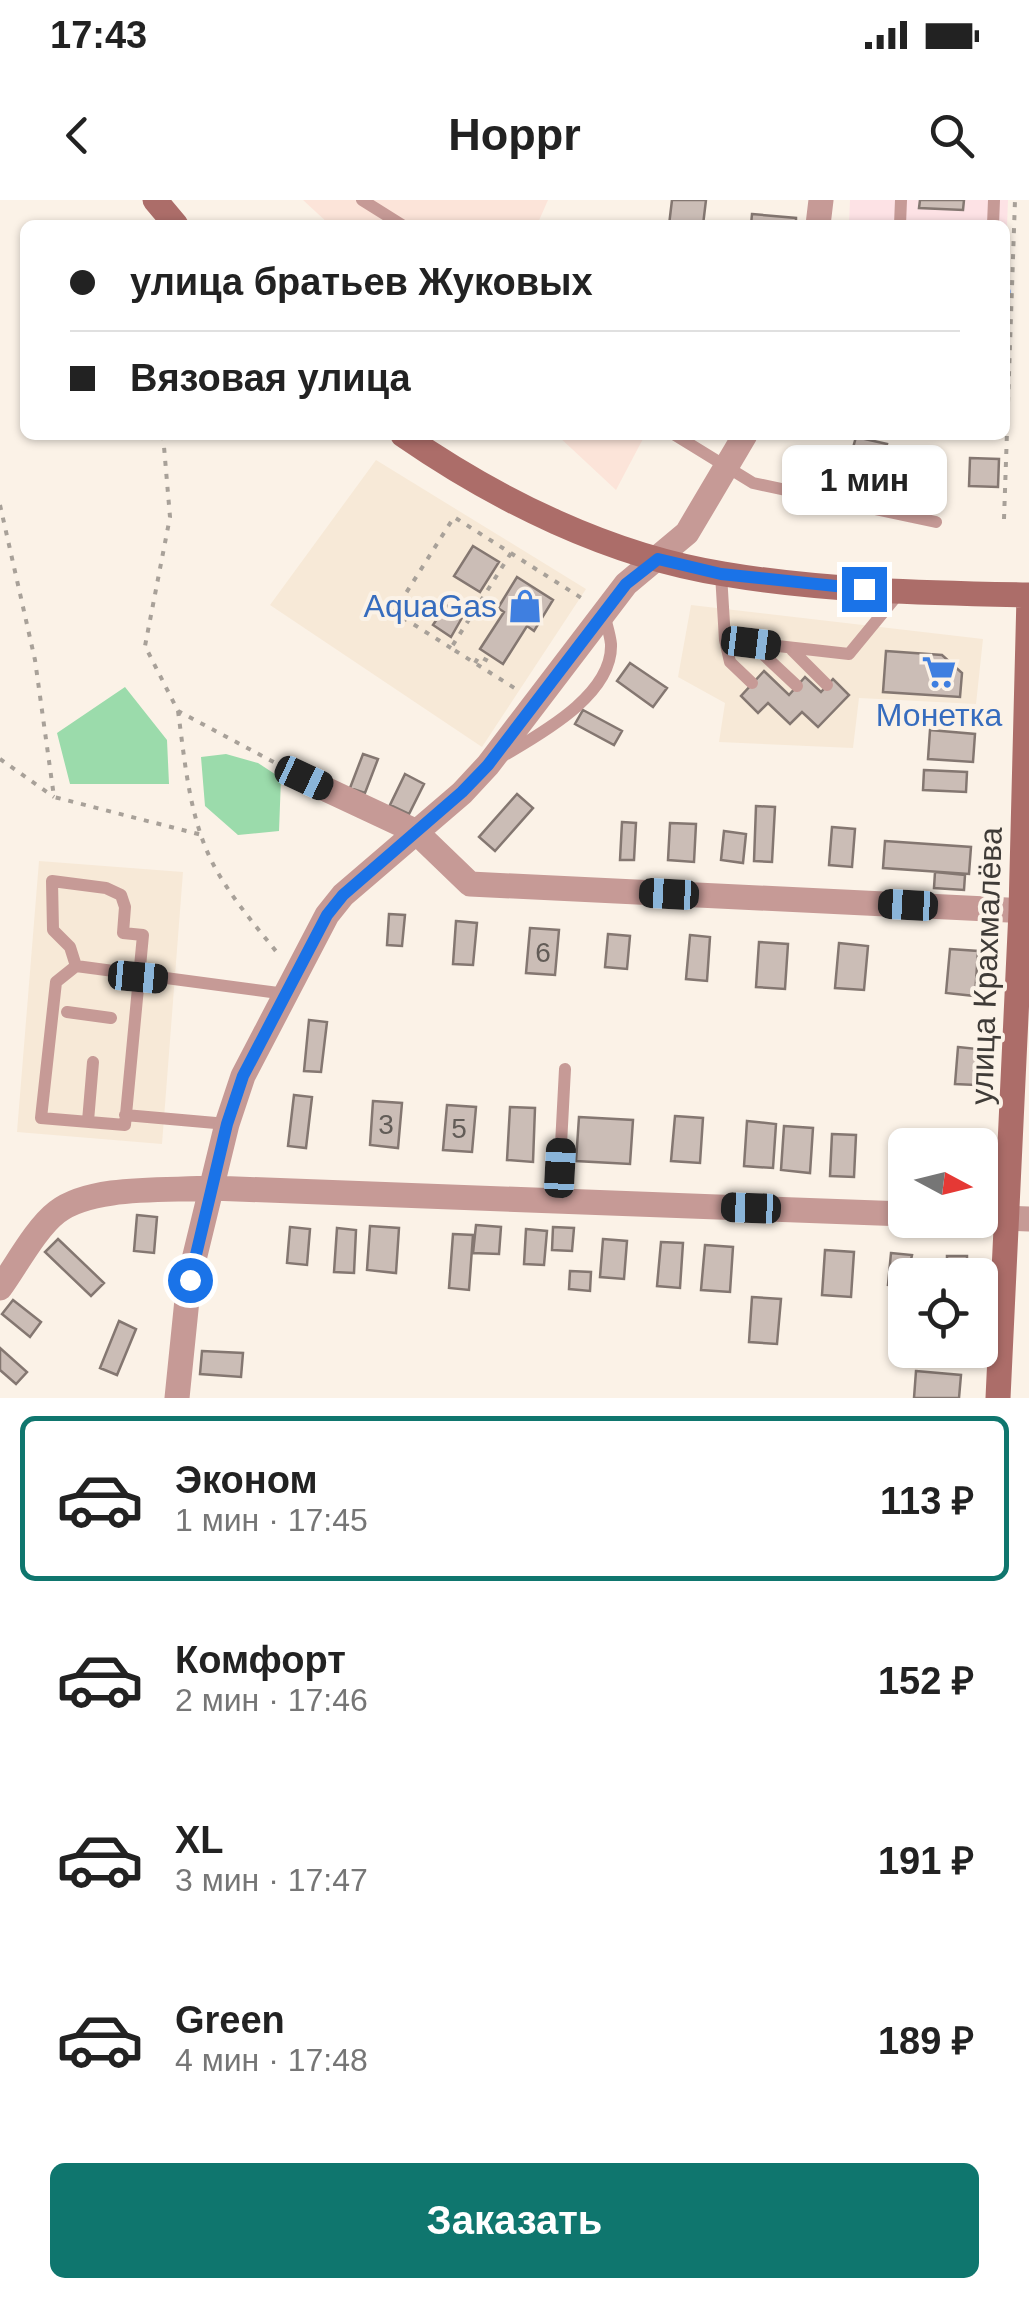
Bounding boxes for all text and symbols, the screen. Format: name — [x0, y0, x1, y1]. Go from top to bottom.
text: 17:43 — [50, 14, 147, 56]
icon: back — [50, 108, 105, 163]
icon: search — [924, 108, 979, 163]
text: Hoppr — [448, 109, 581, 160]
text: улица братьев Жуковых — [130, 261, 593, 303]
text: Вязовая улица — [130, 357, 411, 399]
callout: 1 мин — [782, 444, 946, 514]
text: 1 мин — [820, 462, 909, 498]
route end — [842, 567, 887, 612]
shop icon: AquaGas — [506, 587, 544, 625]
place label: AquaGas — [364, 588, 497, 624]
car — [719, 624, 783, 662]
supermarket icon: Монетка — [920, 653, 958, 691]
place label: Монетка — [876, 697, 1002, 733]
car — [270, 752, 338, 804]
street label: улица Крахмалёва — [963, 826, 1009, 1105]
car — [638, 877, 700, 911]
car — [877, 888, 939, 922]
house number: 6 — [535, 937, 551, 968]
car — [107, 959, 169, 995]
house number: 3 — [378, 1109, 394, 1140]
house number: 5 — [451, 1113, 467, 1144]
north arrow — [888, 1128, 998, 1238]
map controls — [888, 1128, 998, 1368]
car — [543, 1137, 577, 1199]
car — [720, 1192, 782, 1224]
route start — [168, 1258, 213, 1303]
button: locate — [888, 1258, 998, 1368]
icon: car — [55, 1454, 145, 1544]
text: Эконом — [175, 1459, 318, 1501]
text: 113 ₽ — [880, 1480, 974, 1522]
text: 1 мин · 17:45 — [175, 1502, 368, 1538]
icon: car — [55, 1634, 145, 1724]
text: Комфорт — [175, 1639, 346, 1681]
text: 152 ₽ — [878, 1660, 974, 1702]
text: 2 мин · 17:46 — [175, 1682, 368, 1718]
icon: car — [55, 1814, 145, 1904]
text: XL — [175, 1819, 224, 1861]
text: 191 ₽ — [878, 1840, 974, 1882]
text: 3 мин · 17:47 — [175, 1862, 368, 1898]
icon: car — [55, 1994, 145, 2084]
text: Green — [175, 1999, 285, 2041]
text: 189 ₽ — [878, 2020, 974, 2062]
text: 4 мин · 17:48 — [175, 2042, 368, 2078]
button: Заказать — [50, 2163, 979, 2278]

